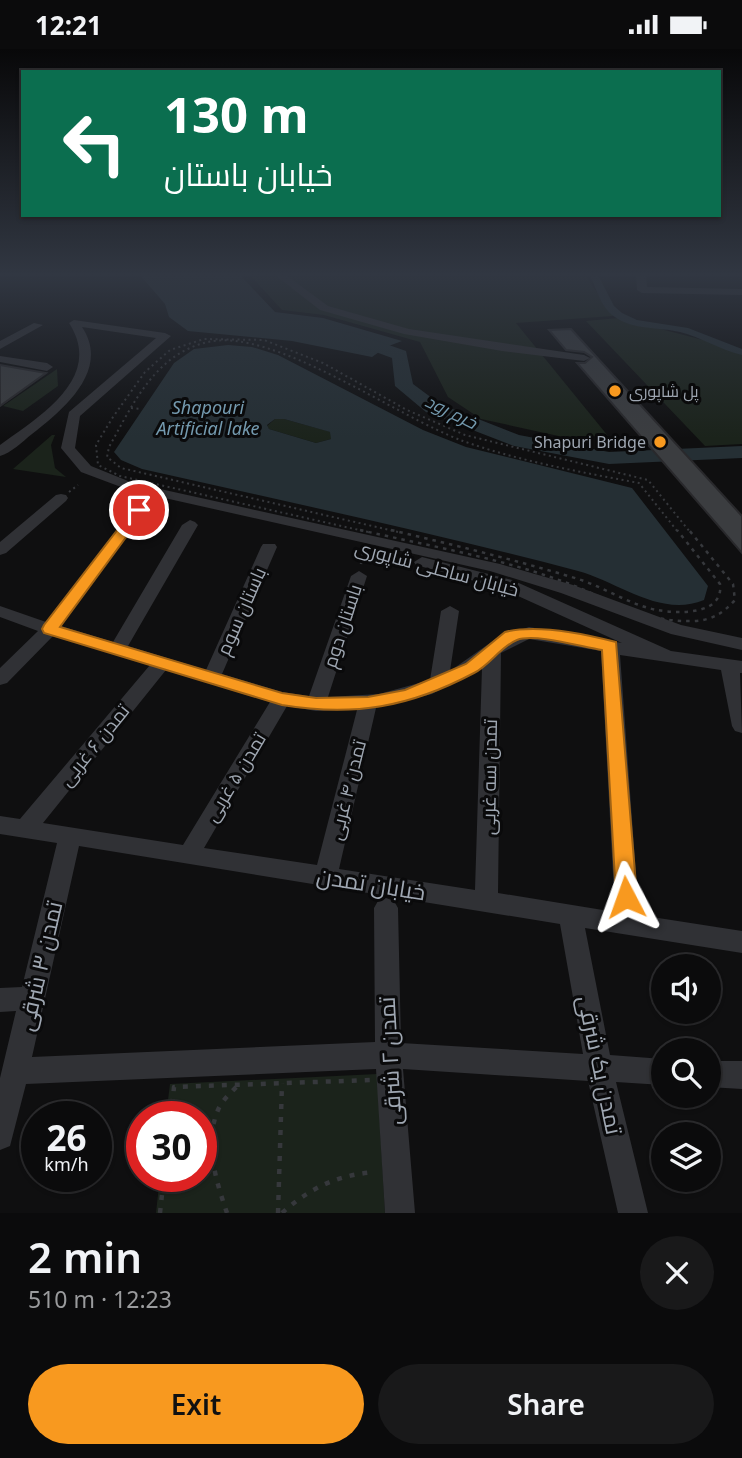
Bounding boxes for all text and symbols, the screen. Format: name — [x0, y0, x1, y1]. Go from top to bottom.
text: 12:21 — [35, 7, 102, 43]
text: 130 m — [164, 81, 309, 147]
icon: left — [49, 98, 140, 189]
text: خیابان باستان — [164, 152, 333, 195]
place label: پل شاپوری — [629, 380, 699, 403]
marker: پل شاپوری — [607, 383, 623, 399]
water label: خرم رود — [421, 388, 482, 435]
water label: Shapouri Artificial lake — [154, 395, 260, 440]
place label: Shapuri Bridge — [534, 431, 646, 453]
marker: Shapuri Bridge — [652, 434, 668, 450]
pin — [109, 480, 169, 540]
icon: arrive — [120, 491, 158, 529]
street label: خیابان ساحلی شاپوری — [352, 534, 522, 602]
street label: باستان سوم — [210, 563, 273, 660]
street label: باستان دوم — [316, 581, 369, 672]
street label: تمدن ۶ غربی — [53, 699, 135, 791]
street label: تمدن سه غربی — [475, 719, 503, 835]
street label: تمدن ۵ غربی — [198, 728, 272, 826]
street label: تمدن ۴ غربی — [322, 737, 372, 843]
street label: خیابان تمدن — [314, 859, 428, 907]
position arrow — [589, 860, 663, 934]
street label: تمدن ۳ شرقی — [9, 898, 69, 1034]
map controls — [651, 954, 721, 1192]
button: sound — [651, 954, 721, 1024]
street label: تمدن یک شرقی — [571, 992, 631, 1137]
street label: تمدن ۲ شرقی — [370, 996, 408, 1126]
button: search — [651, 1038, 721, 1108]
speed limit sign: 30 — [126, 1101, 217, 1192]
text: 26 — [46, 1114, 87, 1161]
button: layers — [651, 1122, 721, 1192]
text: km/h — [44, 1152, 89, 1176]
text: 2 min — [28, 1228, 142, 1285]
button: close — [640, 1236, 714, 1310]
text: 510 m · 12:23 — [28, 1283, 172, 1315]
button: Exit — [28, 1364, 364, 1444]
button: Share — [378, 1364, 714, 1444]

